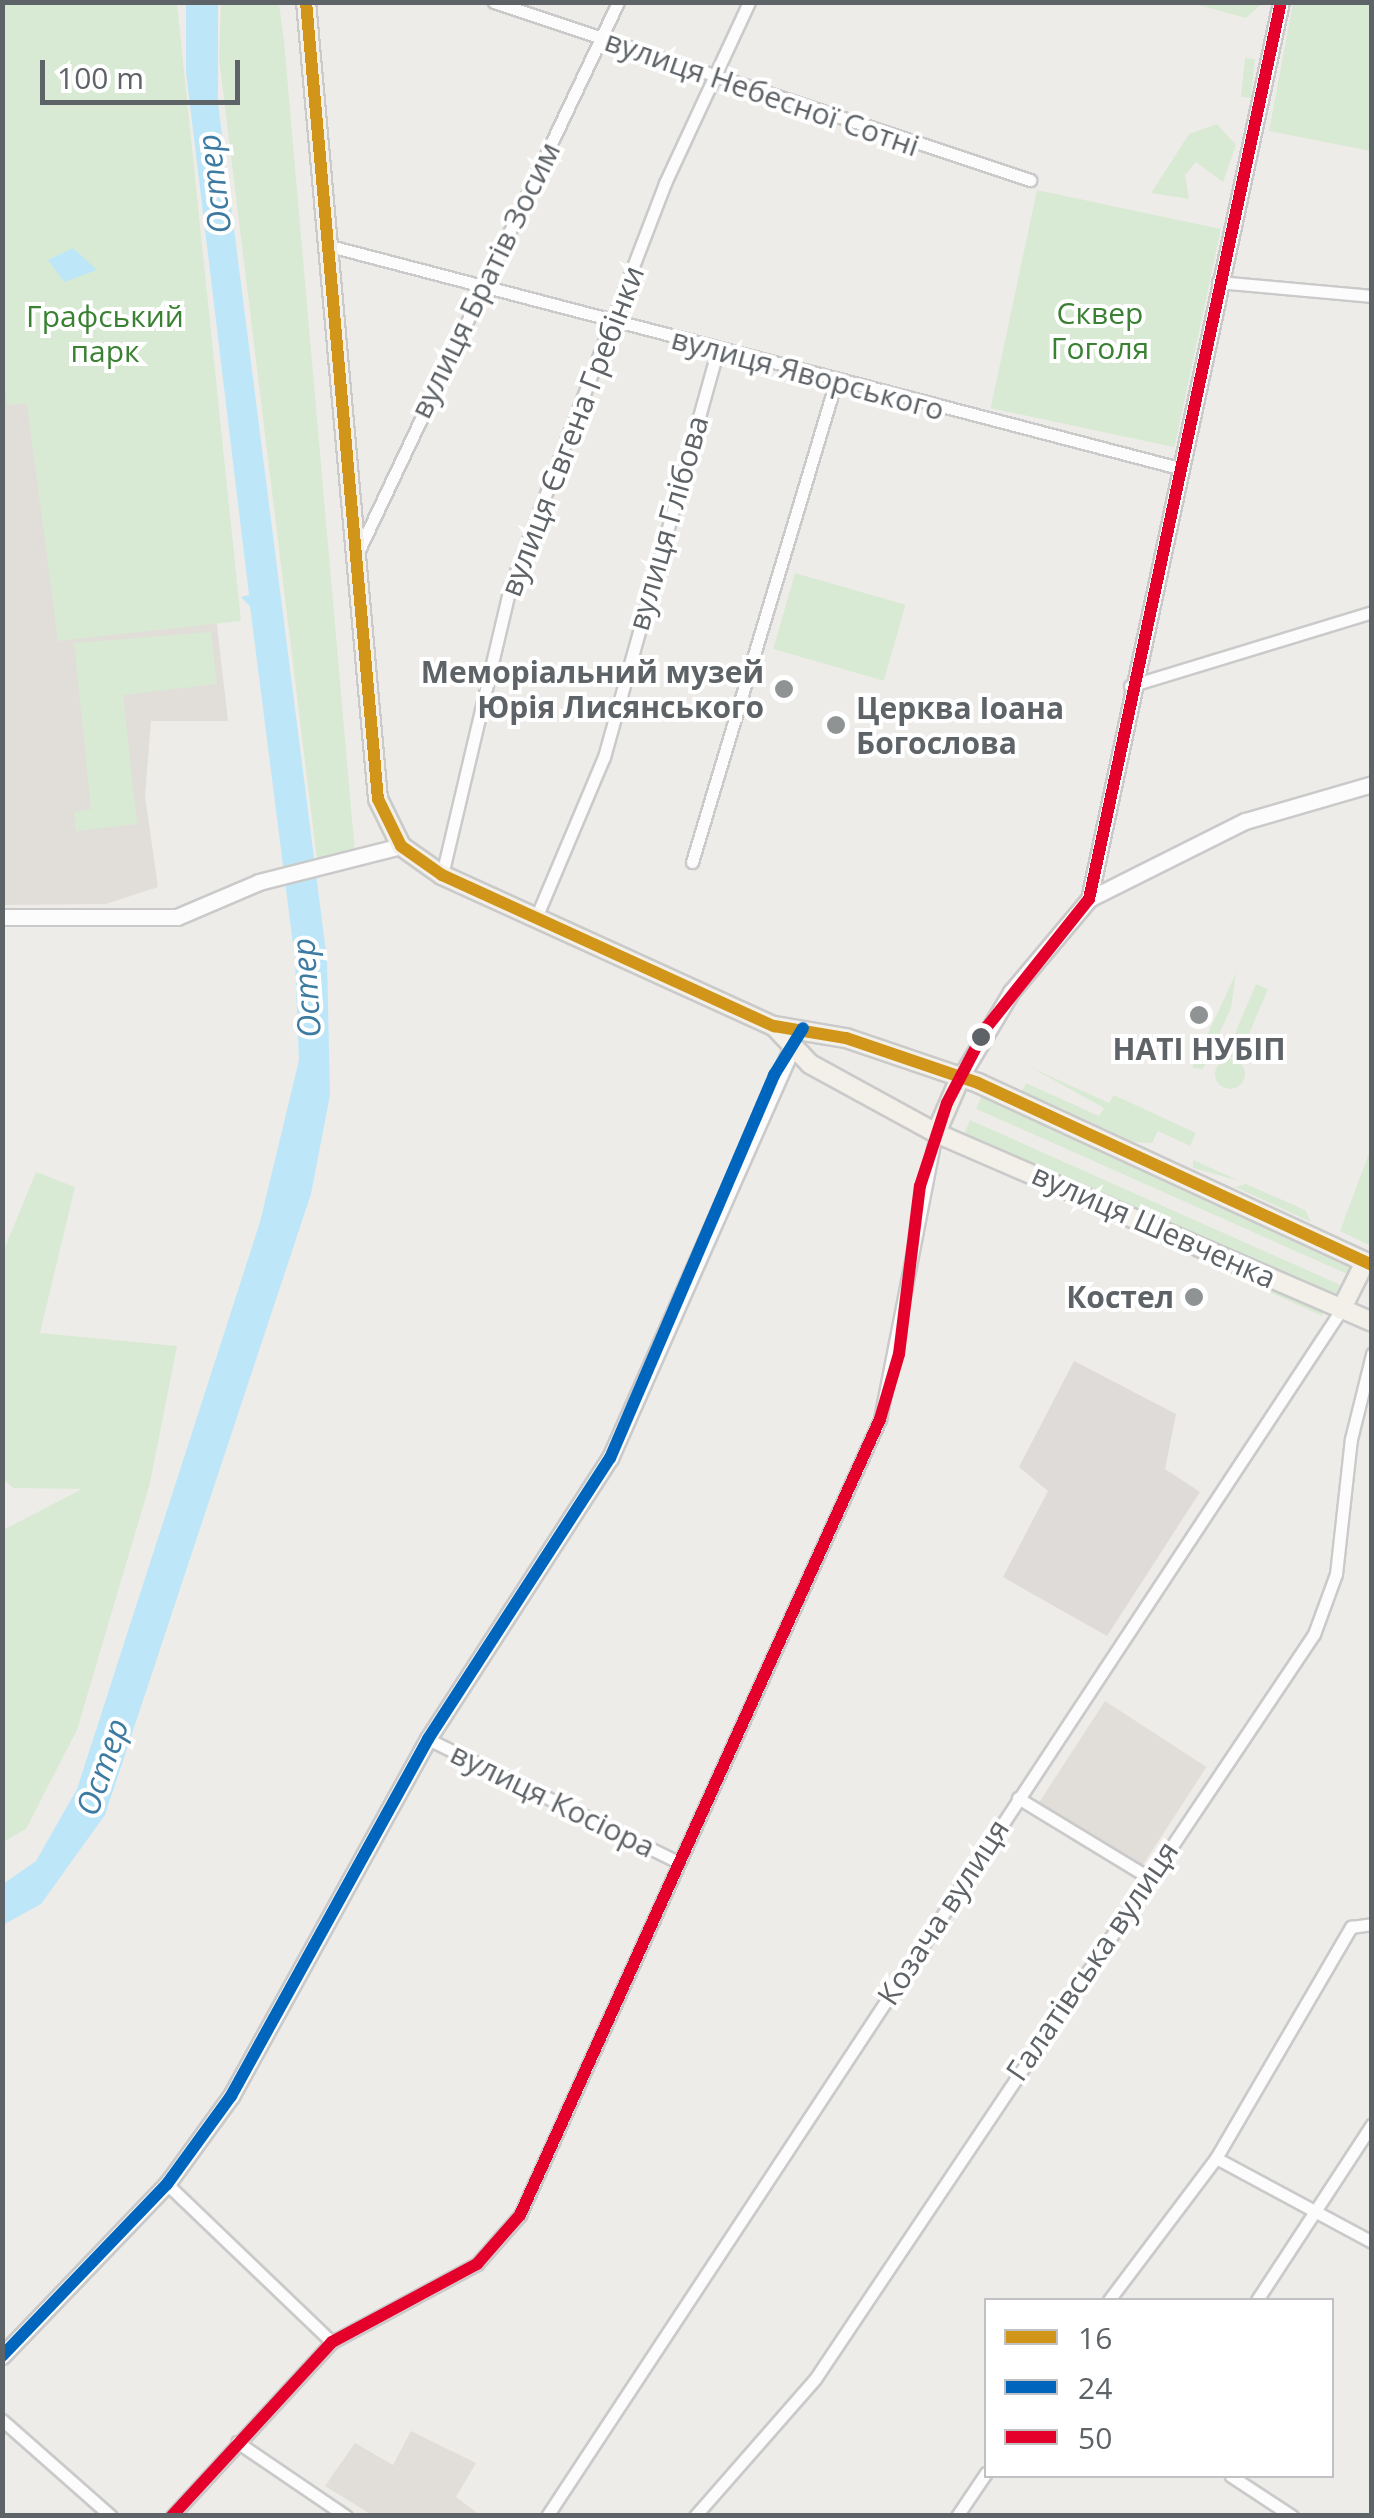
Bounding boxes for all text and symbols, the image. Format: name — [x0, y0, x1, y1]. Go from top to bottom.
street label: вулиця Небесної Сотні — [600, 22, 924, 164]
scale bar — [45, 40, 245, 102]
text: 100 m — [57, 57, 144, 98]
water label: Остер — [189, 132, 239, 236]
street label: вулиця Братів Зосим — [402, 136, 568, 424]
street label: вулиця Євгена Гребінки — [492, 261, 652, 601]
park label: Сквер Гоголя — [1051, 295, 1149, 366]
park label: Графський парк — [26, 298, 184, 368]
street label: вулиця Яворського — [668, 320, 948, 428]
street label: вулиця Глібова — [620, 411, 716, 635]
place label: Меморіальний музей Юрія Лисянського — [421, 654, 764, 724]
marker: Меморіальний музей Юрія Лисянського — [773, 678, 795, 700]
place label: Церква Іоана Богослова — [856, 690, 1064, 760]
marker: Церква Іоана Богослова — [825, 714, 847, 736]
water label: Остер — [283, 937, 329, 1039]
marker: НАТІ НУБІП — [1188, 1004, 1210, 1026]
unlabelled marker — [971, 1027, 991, 1047]
place label: НАТІ НУБІП — [1112, 1031, 1286, 1067]
street label: вулиця Шевченка — [1027, 1156, 1281, 1296]
place label: Костел — [1066, 1279, 1174, 1315]
marker: Костел — [1183, 1286, 1205, 1308]
water label: Остер — [68, 1714, 136, 1820]
street label: вулиця Косіора — [445, 1735, 661, 1865]
street label: Козача вулиця — [870, 1812, 1016, 2012]
street label: Галатівська вулиця — [999, 1834, 1185, 2088]
legend — [984, 2298, 1334, 2478]
text: 16 — [1078, 2317, 1112, 2358]
text: 24 — [1078, 2367, 1112, 2408]
text: 50 — [1078, 2417, 1112, 2458]

